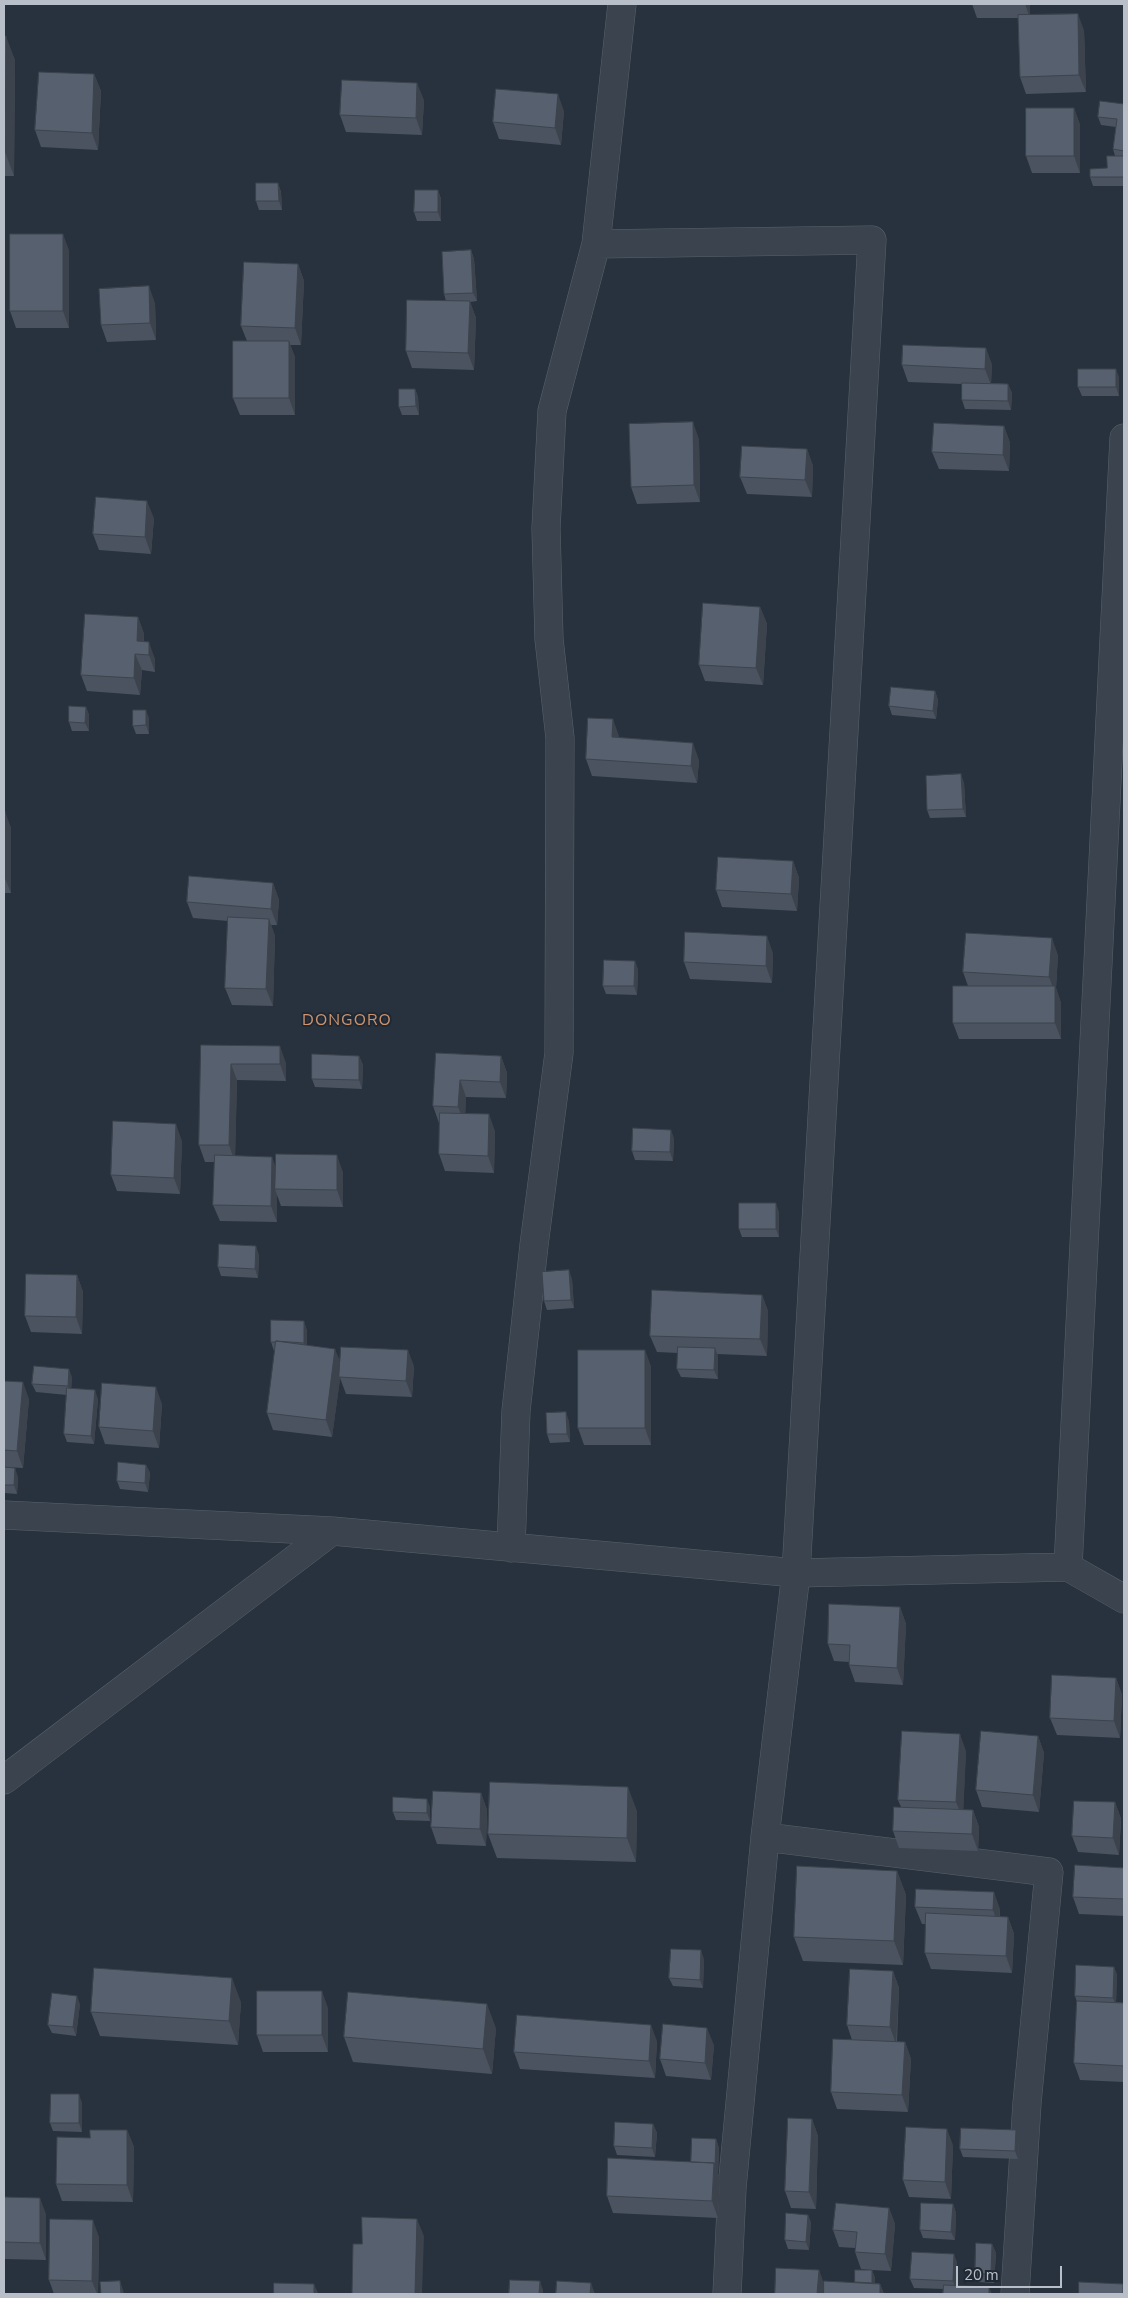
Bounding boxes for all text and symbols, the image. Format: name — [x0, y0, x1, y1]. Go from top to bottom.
district label: DONGORO — [301, 1011, 393, 1031]
scale bar — [958, 2256, 1064, 2288]
text: 20 m — [964, 2265, 999, 2285]

